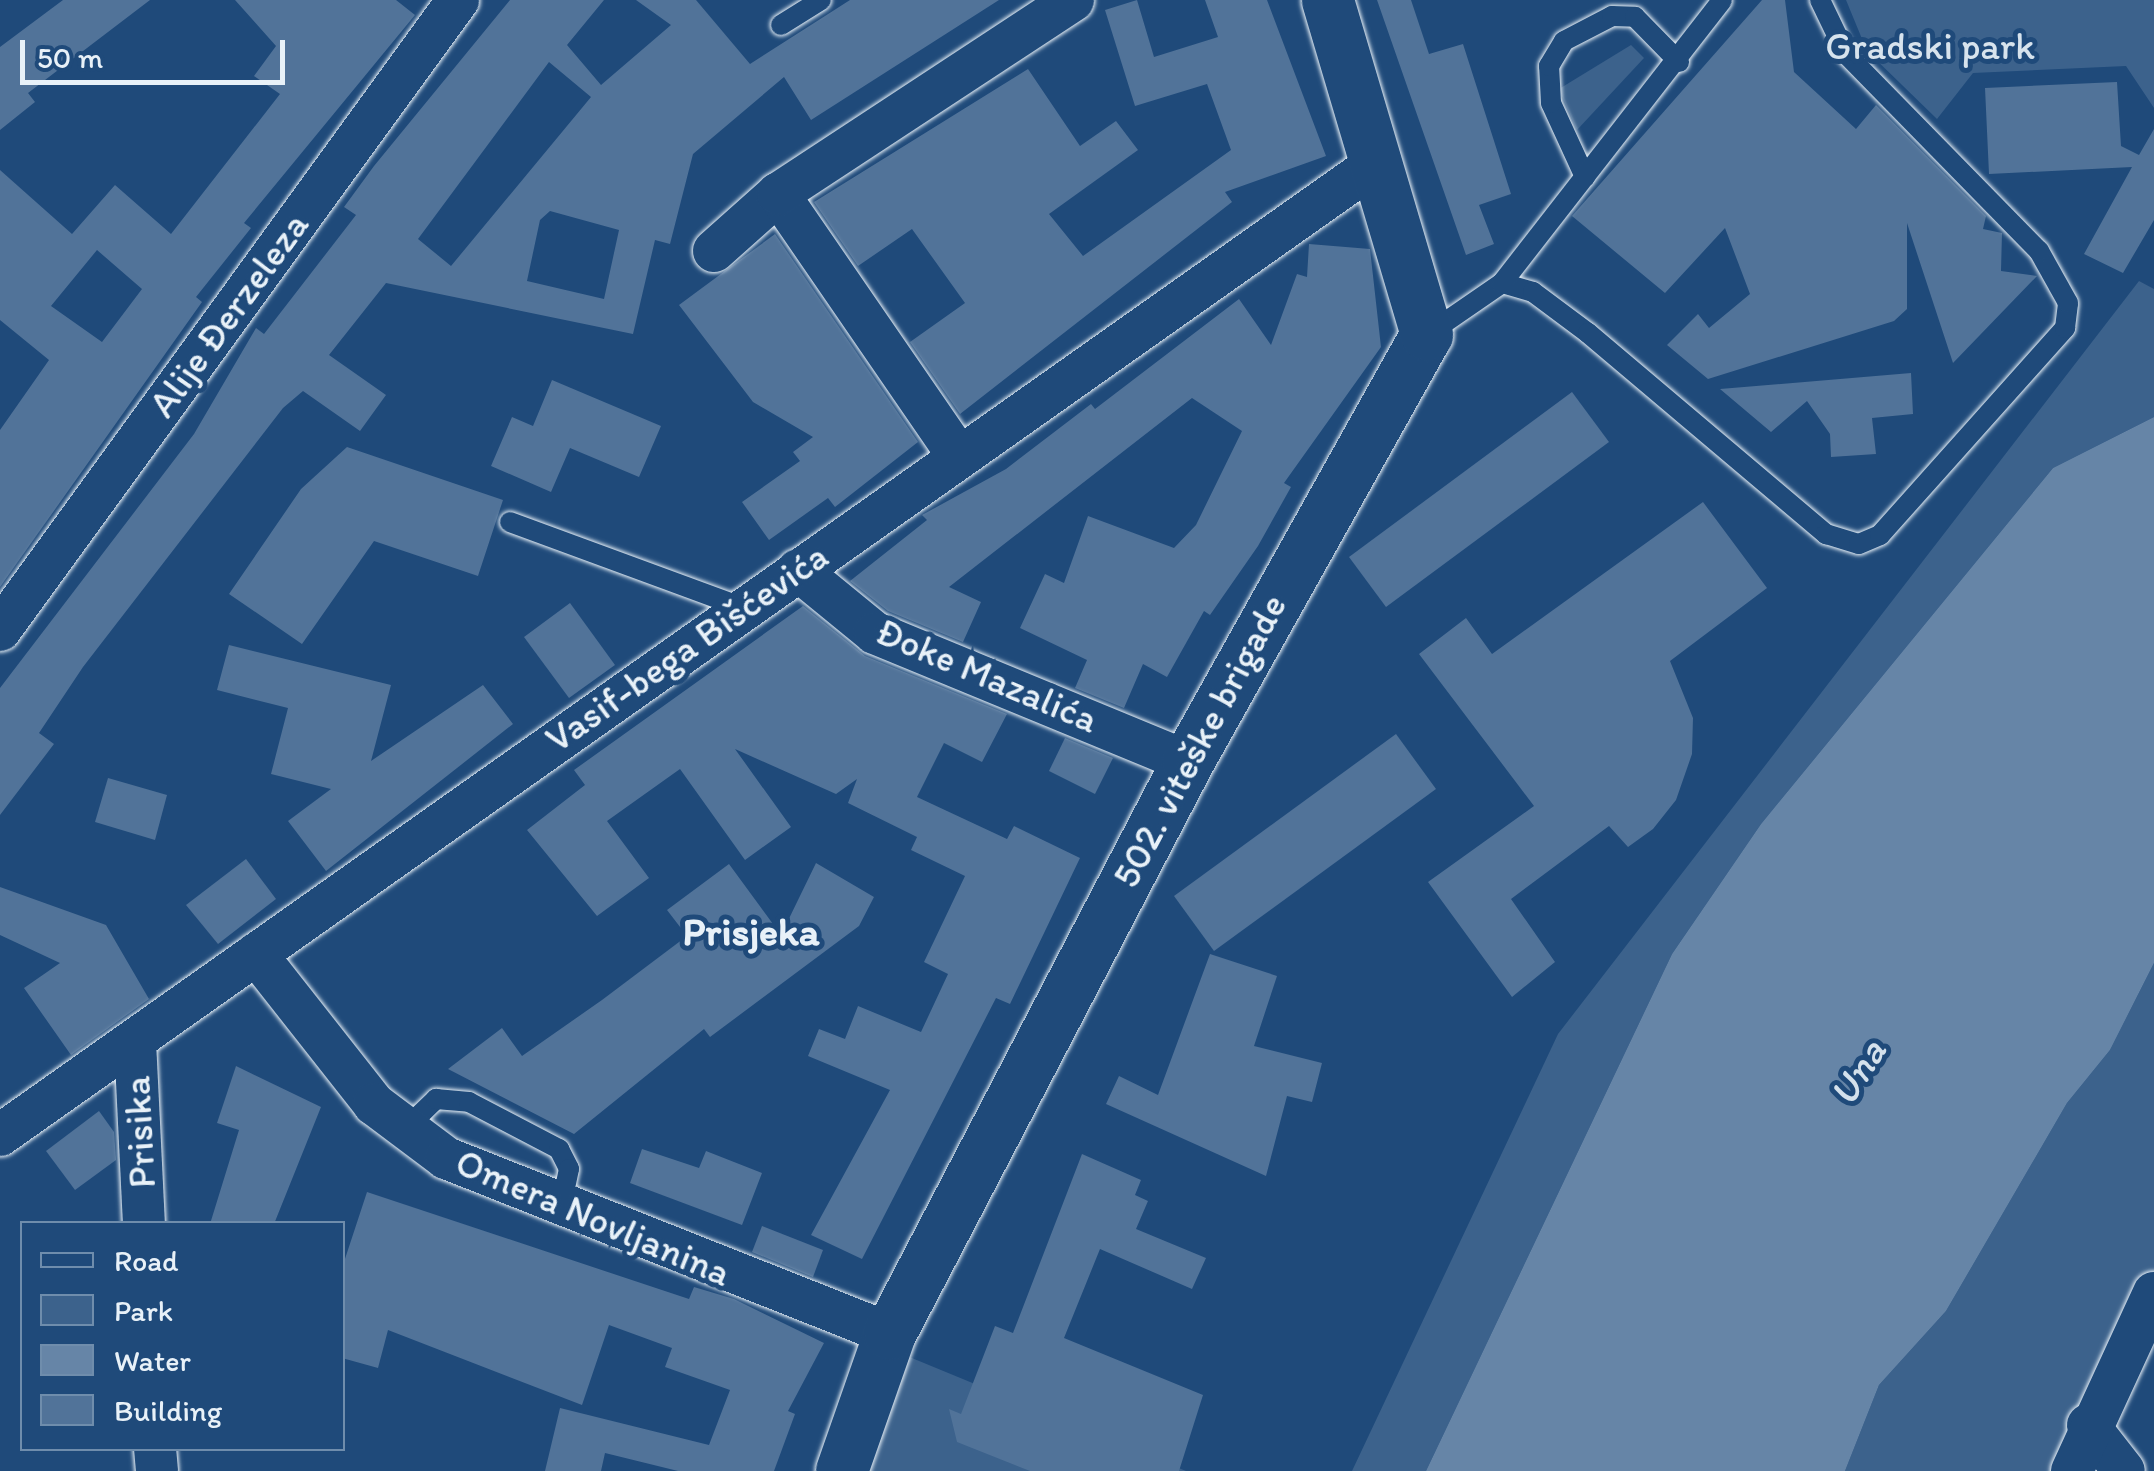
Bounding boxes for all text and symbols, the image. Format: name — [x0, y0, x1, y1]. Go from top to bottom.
scale bar — [25, 20, 290, 82]
park label: Gradski park — [1825, 24, 2035, 70]
text: 50 m — [37, 39, 103, 76]
street label: Alije Đerzeleza — [140, 204, 318, 426]
street label: Vasif-bega Bišćevića — [537, 533, 837, 763]
street label: 502. viteške brigade — [1103, 587, 1297, 895]
street label: Đoke Mazalića — [870, 609, 1104, 743]
district label: Prisjeka — [682, 907, 820, 955]
water label: Una — [1818, 1030, 1896, 1114]
street label: Prisika — [114, 1075, 166, 1189]
street label: Omera Novljanina — [450, 1140, 736, 1296]
legend — [20, 1221, 345, 1451]
text: Road — [114, 1242, 179, 1279]
text: Park — [114, 1292, 173, 1329]
text: Water — [114, 1342, 191, 1379]
text: Building — [114, 1392, 222, 1429]

